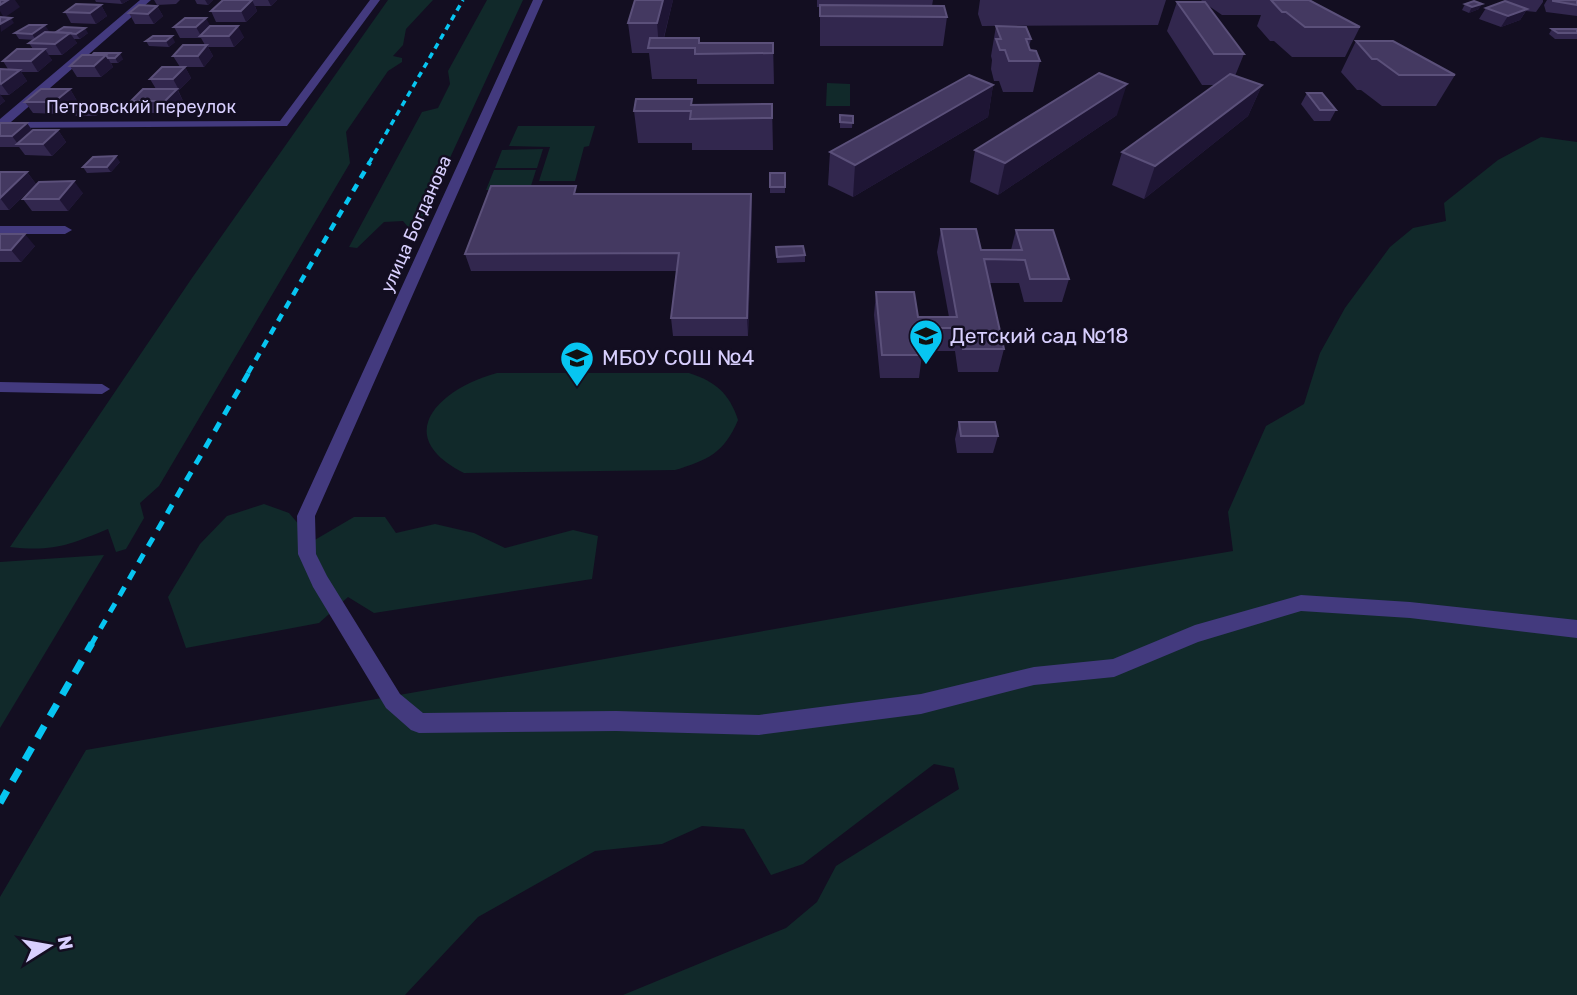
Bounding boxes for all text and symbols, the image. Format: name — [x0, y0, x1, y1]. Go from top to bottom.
street label: Петровский переулок — [46, 96, 236, 118]
street label: улица Богданова — [376, 152, 456, 296]
school or university icon: Детский сад №18 — [907, 317, 945, 366]
place label: Детский сад №18 — [950, 323, 1129, 348]
school or university icon: МБОУ СОШ №4 — [558, 339, 596, 388]
place label: МБОУ СОШ №4 — [602, 345, 754, 370]
north arrow — [14, 911, 84, 981]
text: N — [53, 934, 78, 952]

